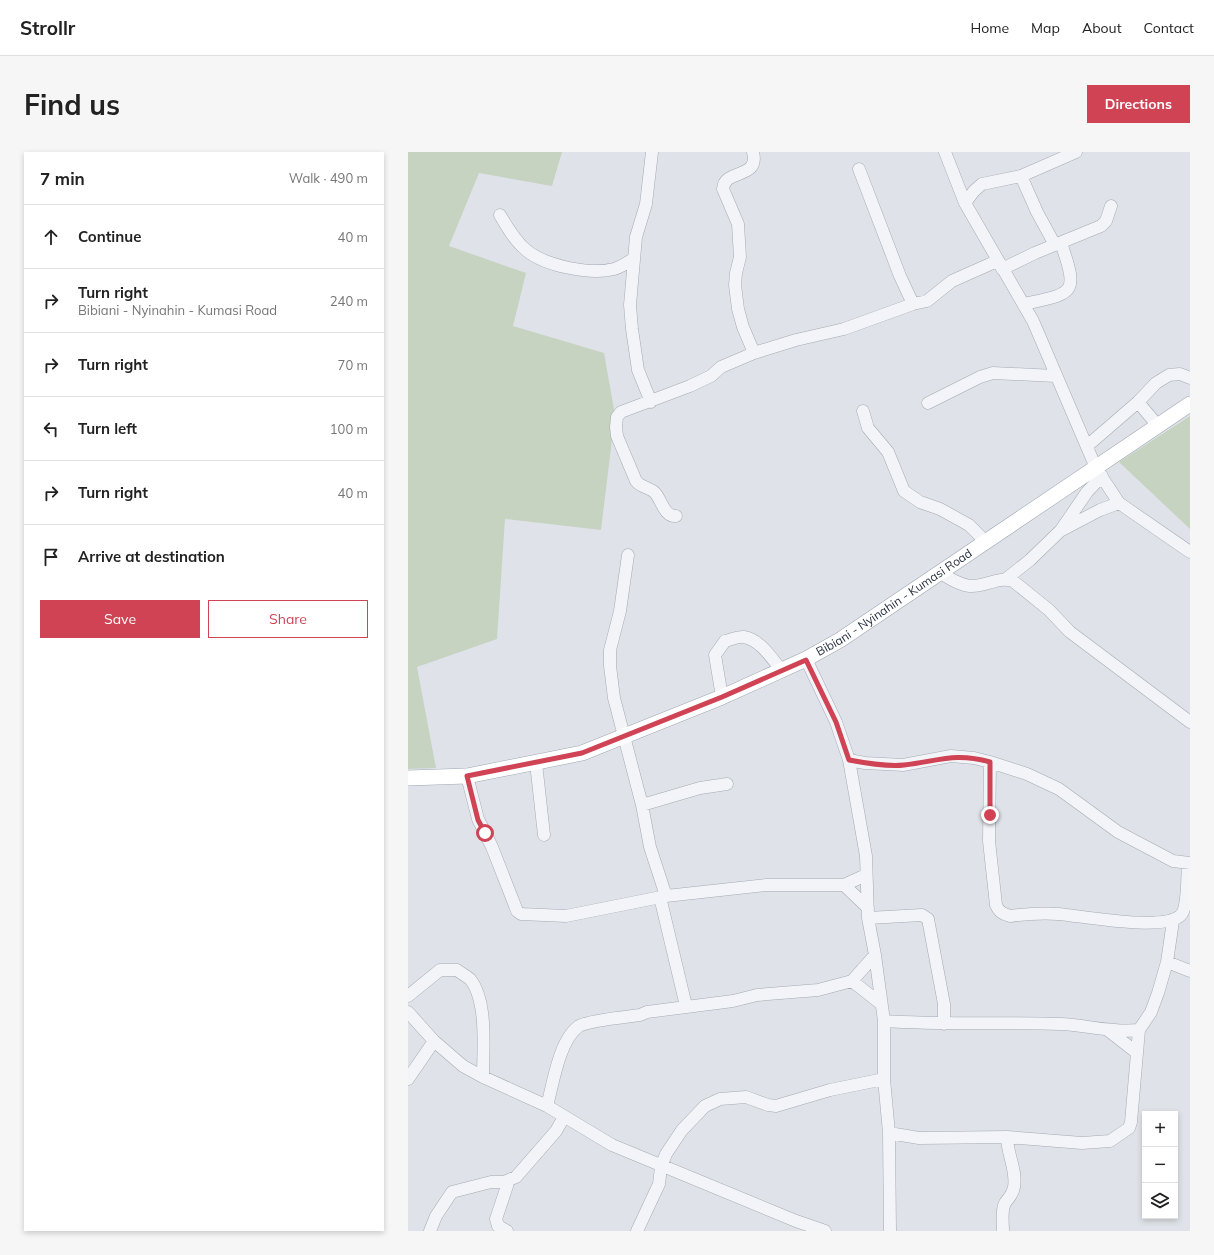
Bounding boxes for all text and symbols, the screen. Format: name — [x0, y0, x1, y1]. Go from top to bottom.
text: Strollr — [20, 16, 75, 40]
text: Home — [970, 19, 1009, 37]
text: Map — [1031, 19, 1060, 37]
text: About — [1082, 19, 1122, 37]
text: Contact — [1144, 19, 1194, 37]
button: Directions — [1087, 85, 1190, 123]
text: Find us — [24, 87, 120, 122]
text: 7 min — [40, 168, 85, 189]
text: Walk · 490 m — [289, 170, 368, 186]
icon: ahead — [40, 226, 62, 248]
text: Continue — [78, 227, 141, 246]
text: 40 m — [338, 229, 368, 245]
text: Turn right — [78, 283, 148, 302]
icon: right — [40, 290, 62, 312]
text: 240 m — [330, 293, 368, 309]
text: Bibiani - Nyinahin - Kumasi Road — [78, 302, 277, 318]
icon: right — [40, 354, 62, 376]
text: Turn right — [78, 355, 148, 374]
text: 70 m — [338, 357, 368, 373]
icon: left — [40, 418, 62, 440]
text: Turn left — [78, 419, 137, 438]
text: 100 m — [330, 421, 368, 437]
icon: right — [40, 482, 62, 504]
text: Turn right — [78, 483, 148, 502]
text: 40 m — [338, 485, 368, 501]
street label: Bibiani - Nyinahin - Kumasi Road — [813, 545, 975, 659]
icon: arrive — [40, 546, 62, 568]
text: Arrive at destination — [78, 547, 225, 566]
button: Save — [40, 600, 200, 638]
button: Share — [208, 600, 368, 638]
route end — [981, 806, 999, 824]
route start — [476, 824, 494, 842]
map controls — [1142, 1111, 1178, 1219]
button: + — [1142, 1111, 1178, 1147]
button: − — [1142, 1147, 1178, 1183]
button: layers — [1142, 1183, 1178, 1219]

